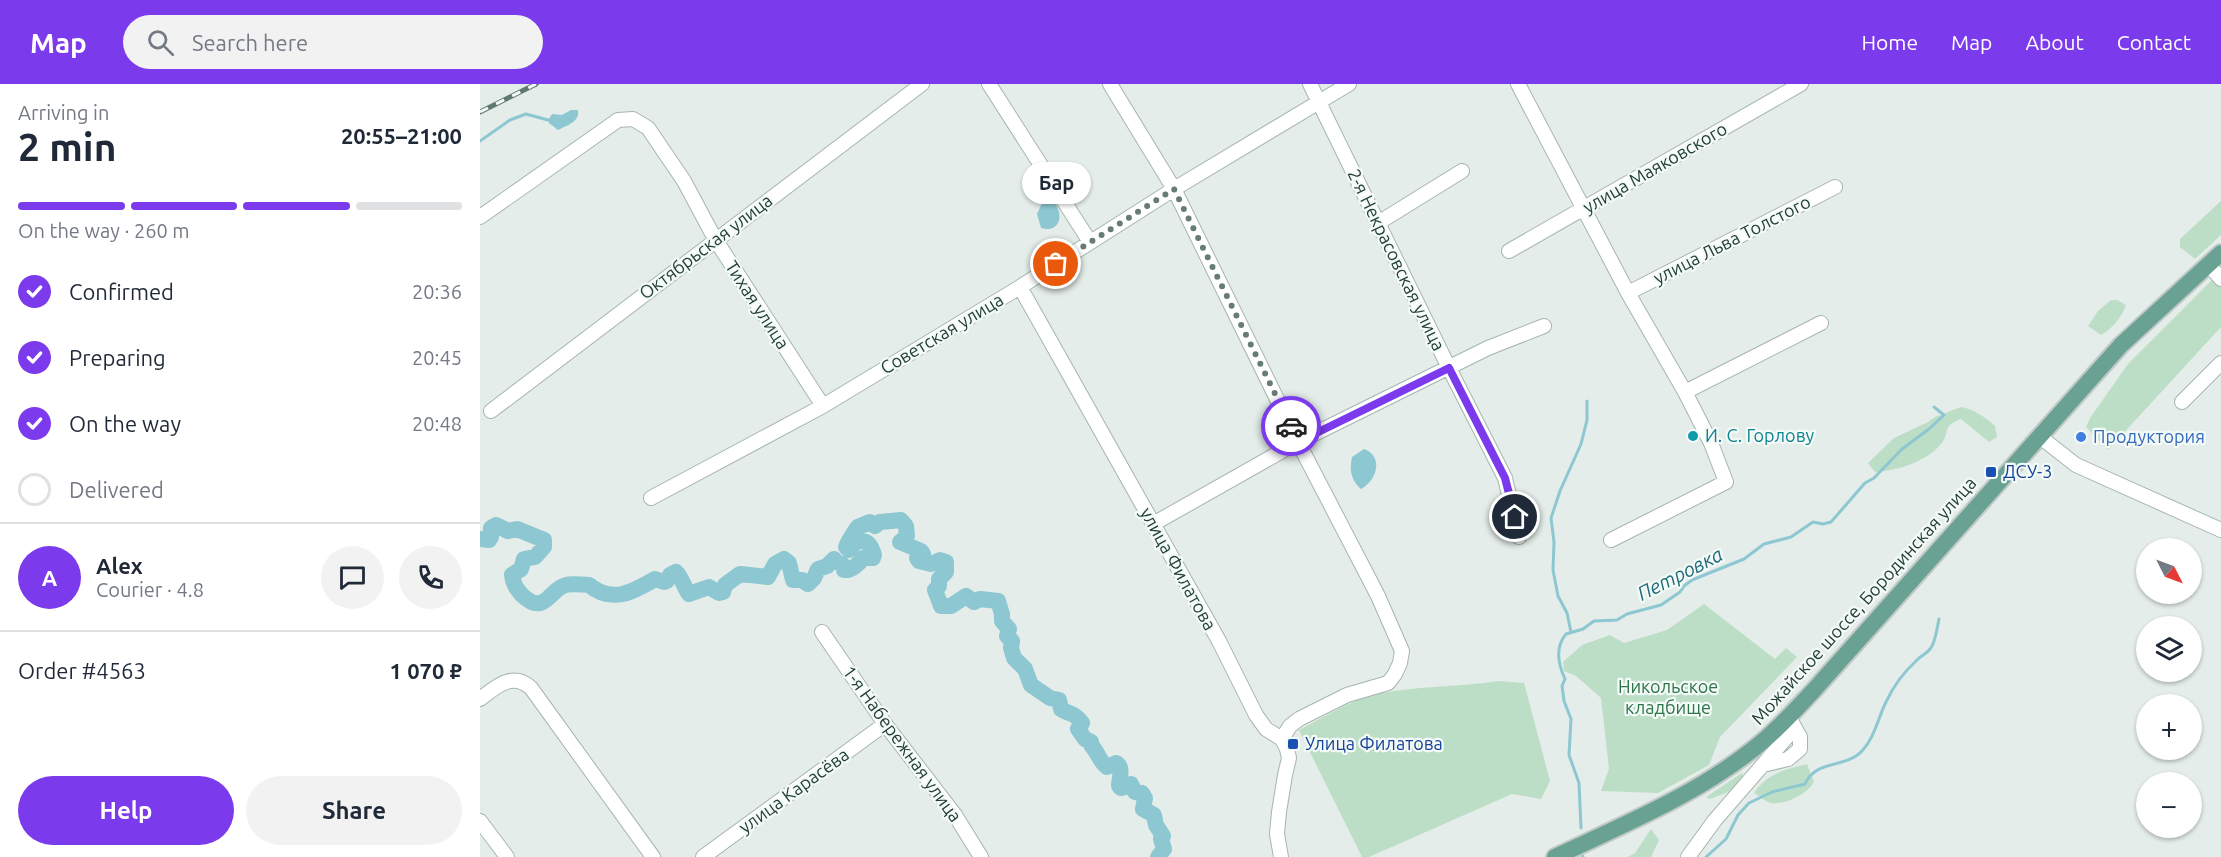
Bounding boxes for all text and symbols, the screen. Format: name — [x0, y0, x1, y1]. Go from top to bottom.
search box — [123, 15, 543, 69]
icon: search — [144, 26, 177, 59]
text: Map — [30, 27, 87, 58]
text: Search here — [192, 30, 308, 55]
text: Home — [1861, 30, 1918, 54]
text: Map — [1951, 30, 1992, 54]
text: About — [2025, 30, 2084, 54]
text: Contact — [2117, 30, 2191, 54]
text: Arriving in — [18, 101, 109, 124]
street label: улица Маяковского — [1579, 118, 1730, 217]
text: 20:55–21:00 — [341, 123, 462, 148]
text: 2 min — [18, 125, 117, 168]
callout: Бар — [1022, 162, 1090, 204]
street label: 2-я Некрасовская улица — [1344, 166, 1450, 354]
text: Бар — [1039, 171, 1074, 194]
street label: Октябрьская улица — [635, 190, 776, 303]
street label: улица Льва Толстого — [1650, 191, 1813, 287]
text: On the way · 260 m — [18, 219, 190, 242]
pin — [1030, 238, 1081, 289]
icon: bag — [1039, 247, 1072, 280]
street label: Тихая улица — [722, 257, 794, 352]
icon: check — [18, 275, 51, 308]
text: Confirmed — [69, 279, 174, 304]
text: 20:36 — [412, 280, 462, 303]
street label: Советская улица — [877, 289, 1006, 378]
icon: check — [18, 341, 51, 374]
text: Preparing — [69, 345, 166, 370]
text: 20:45 — [412, 346, 462, 369]
courier — [1261, 396, 1321, 456]
icon: check — [18, 407, 51, 440]
icon: car — [1275, 410, 1308, 443]
text: On the way — [69, 411, 181, 436]
text: 20:48 — [412, 412, 462, 435]
place label: И. С. Горлову — [1705, 425, 1815, 445]
place label: Продуктория — [2093, 426, 2205, 446]
marker: И. С. Горлову — [1686, 429, 1700, 443]
marker: Продуктория — [2074, 430, 2088, 444]
place label: ДСУ-3 — [2003, 461, 2052, 481]
marker: ДСУ-3 — [1984, 465, 1998, 479]
street label: Можайское шоссе, Бородинская улица — [1747, 473, 1980, 728]
text: Delivered — [69, 477, 164, 502]
pin — [1489, 491, 1540, 542]
icon: home — [1498, 500, 1531, 533]
street label: улица Филатова — [1137, 504, 1221, 633]
north arrow — [2136, 538, 2202, 604]
map controls — [2136, 538, 2202, 838]
water label: Петровка — [1633, 542, 1726, 605]
button: chat — [321, 546, 384, 609]
button: phone — [399, 546, 462, 609]
text: Alex — [96, 553, 143, 578]
text: A — [42, 565, 57, 590]
text: Courier · 4.8 — [96, 578, 204, 601]
button: layers — [2136, 616, 2202, 682]
text: Order #4563 — [18, 658, 146, 683]
text: 1 070 ₽ — [390, 658, 462, 683]
street label: 1-я Набережная улица — [839, 661, 966, 825]
park label: Никольское кладбище — [1618, 676, 1718, 717]
button: + — [2136, 694, 2202, 760]
place label: Улица Филатова — [1305, 733, 1443, 753]
marker: Улица Филатова — [1286, 737, 1300, 751]
street label: улица Карасёва — [735, 744, 852, 837]
button: − — [2136, 772, 2202, 838]
button: Help — [18, 776, 234, 845]
button: Share — [246, 776, 462, 845]

